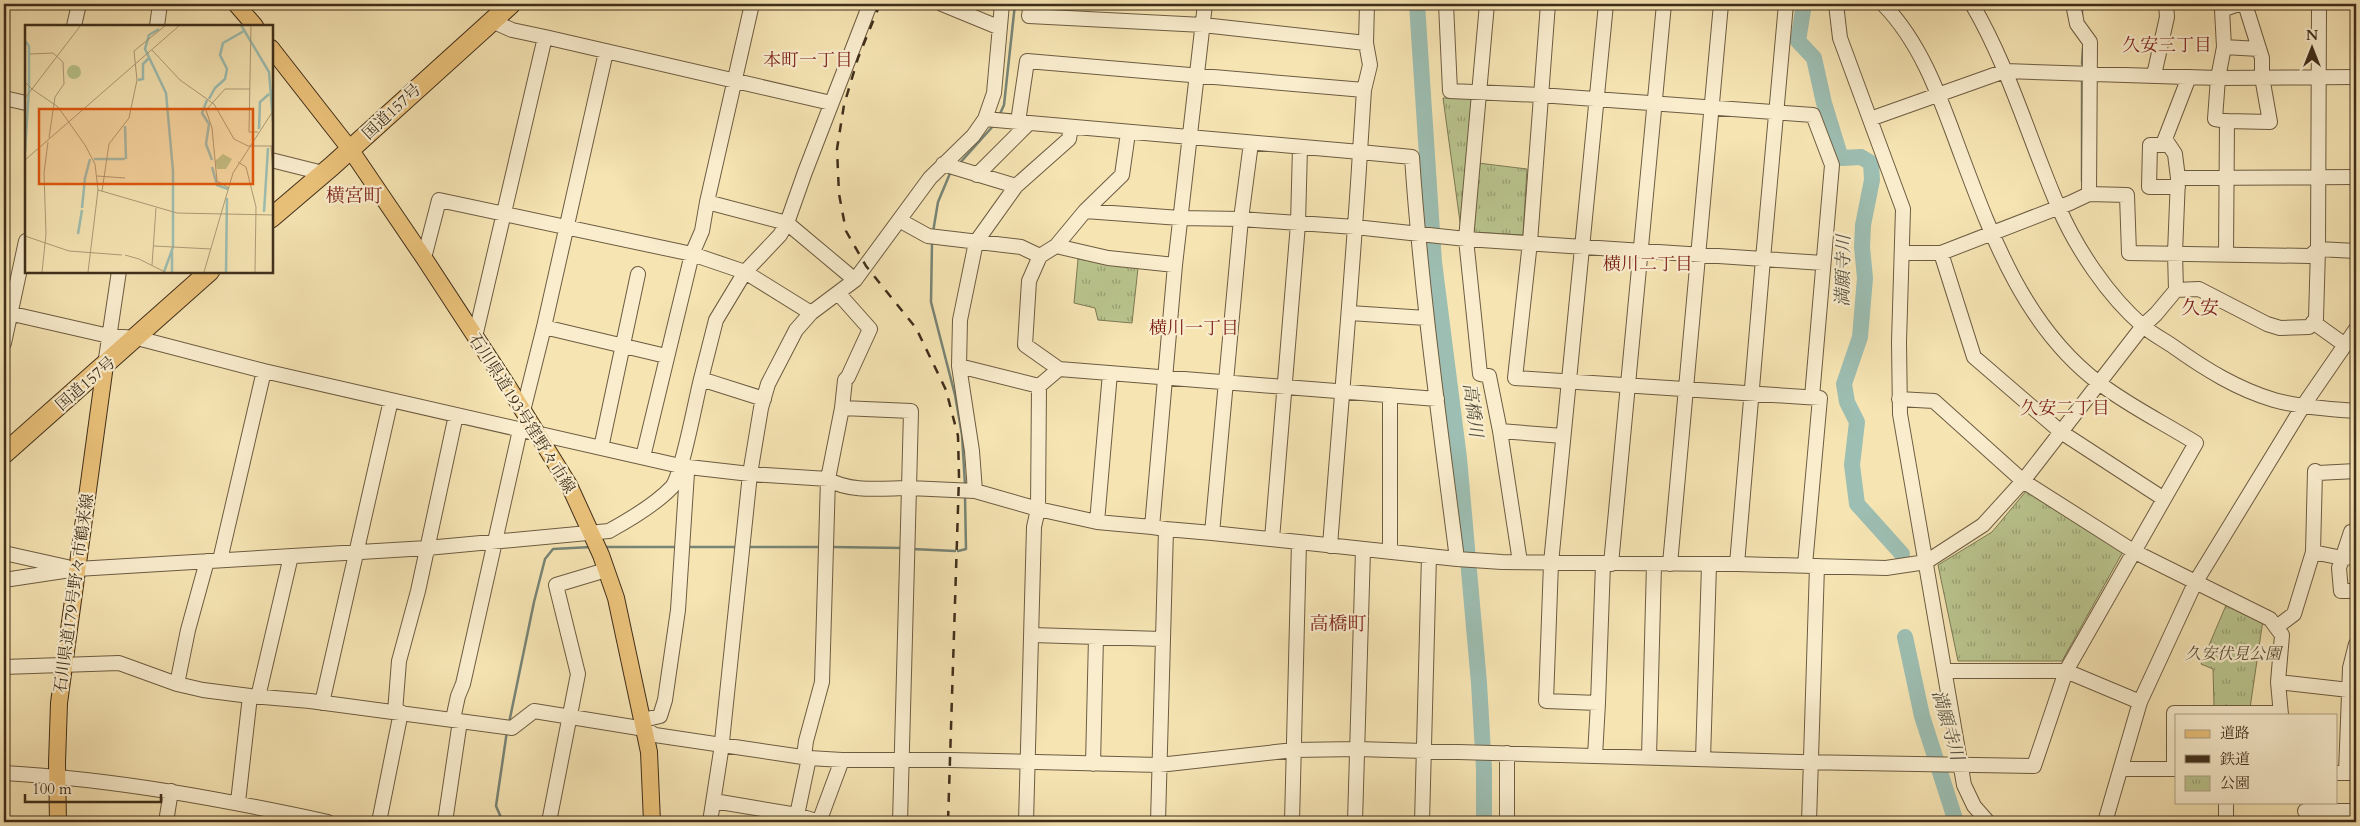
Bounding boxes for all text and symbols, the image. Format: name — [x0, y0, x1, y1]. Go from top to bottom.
north arrow — [2288, 22, 2338, 72]
inset map — [25, 25, 272, 272]
text: N — [2306, 26, 2318, 45]
district label: 久安三丁目 — [2122, 33, 2212, 58]
district label: 本町一丁目 — [763, 48, 853, 73]
street label: 国道157号 — [358, 79, 426, 145]
district label: 横宮町 — [325, 183, 383, 209]
water label: 満願寺川 — [1830, 233, 1857, 307]
district label: 横川二丁目 — [1603, 252, 1693, 277]
district label: 久安 — [2181, 295, 2219, 321]
district label: 横川一丁目 — [1149, 316, 1239, 341]
street label: 石川県道193号窪野々市線 — [464, 329, 580, 498]
street label: 国道157号 — [51, 352, 120, 416]
water label: 高橋川 — [1457, 382, 1488, 440]
district label: 久安二丁目 — [2020, 396, 2110, 421]
street label: 石川県道179号野々市鶴来線 — [49, 492, 99, 694]
district label: 高橋町 — [1309, 611, 1367, 637]
park label: 久安伏見公園 — [2185, 643, 2284, 665]
water label: 満願寺川 — [1926, 687, 1970, 765]
legend — [2175, 714, 2338, 804]
text: 道路 — [2220, 723, 2250, 743]
text: 鉄道 — [2220, 749, 2250, 769]
scale bar — [25, 771, 161, 803]
text: 公園 — [2220, 773, 2250, 793]
text: 100 m — [32, 779, 72, 799]

